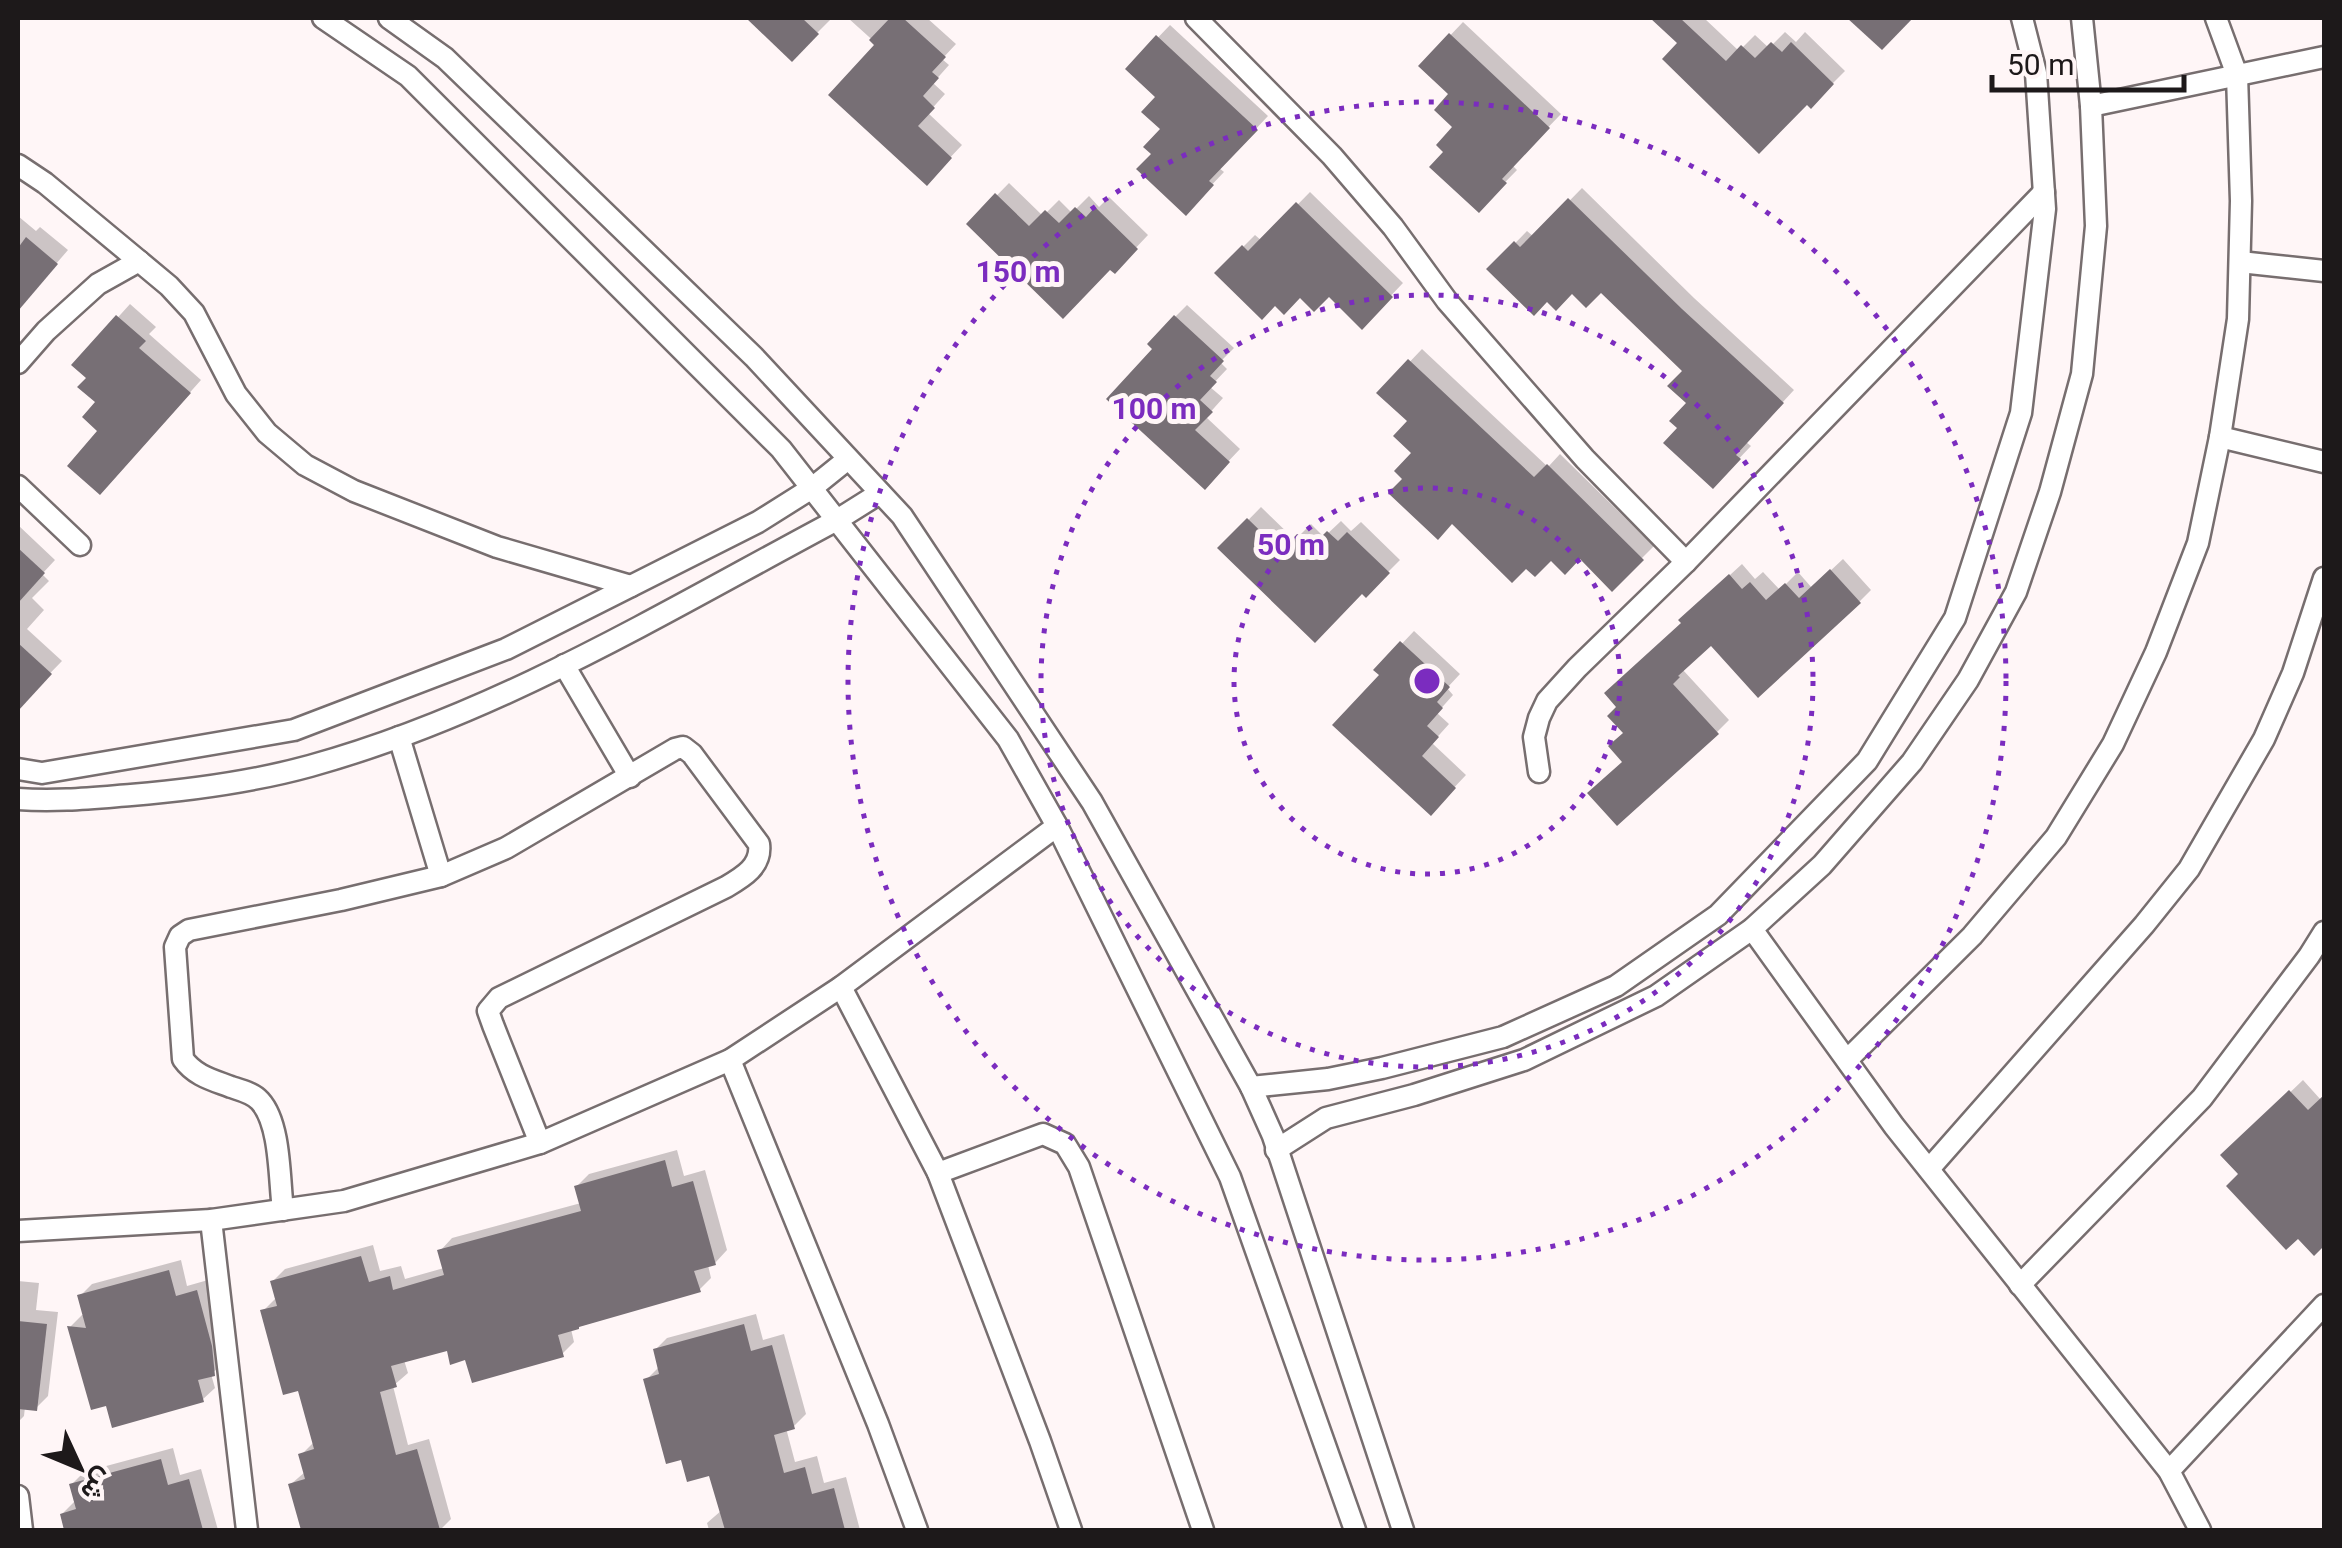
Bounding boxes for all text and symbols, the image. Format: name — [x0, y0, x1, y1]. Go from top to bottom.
scale bar — [1992, 30, 2184, 92]
text: 50 m — [2007, 47, 2074, 82]
text: 150 m — [975, 254, 1061, 289]
text: 100 m — [1111, 391, 1197, 426]
text: 50 m — [1257, 527, 1325, 562]
centre of rings — [1409, 663, 1445, 699]
north arrow — [30, 1418, 130, 1518]
text: ش — [74, 1461, 121, 1509]

